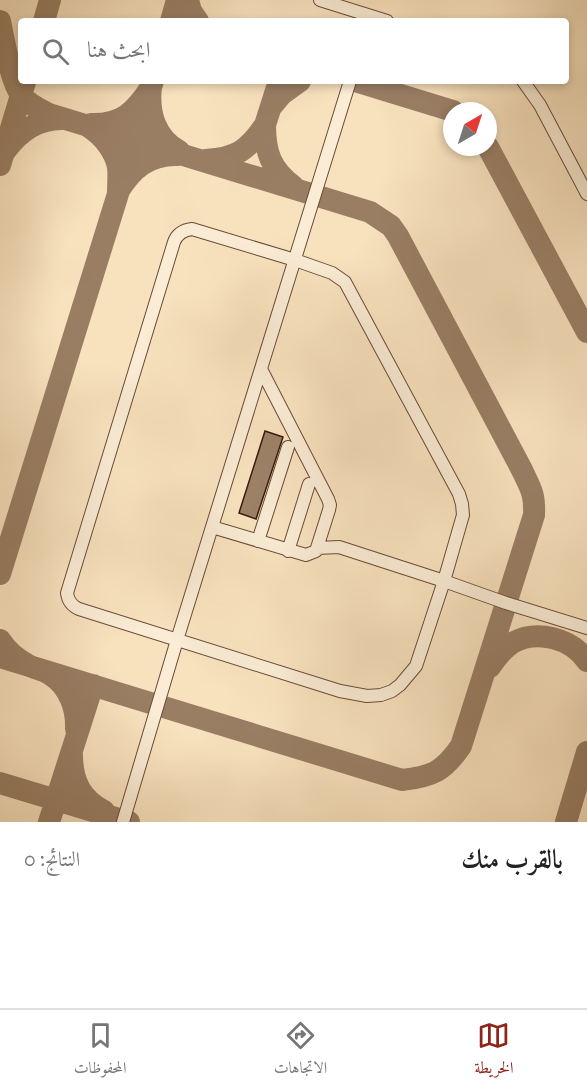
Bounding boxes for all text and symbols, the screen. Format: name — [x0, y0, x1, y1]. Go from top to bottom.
search box — [18, 18, 569, 84]
icon: search — [39, 35, 72, 68]
text: ابحث هنا — [87, 36, 150, 63]
north arrow — [443, 102, 497, 156]
text: بالقرب منك — [461, 843, 563, 875]
text: النتائج: 0 — [24, 847, 80, 871]
tab: المحفوظات — [74, 1019, 126, 1083]
tab: الاتجاهات — [274, 1019, 327, 1083]
tab: الخريطة — [474, 1019, 513, 1083]

